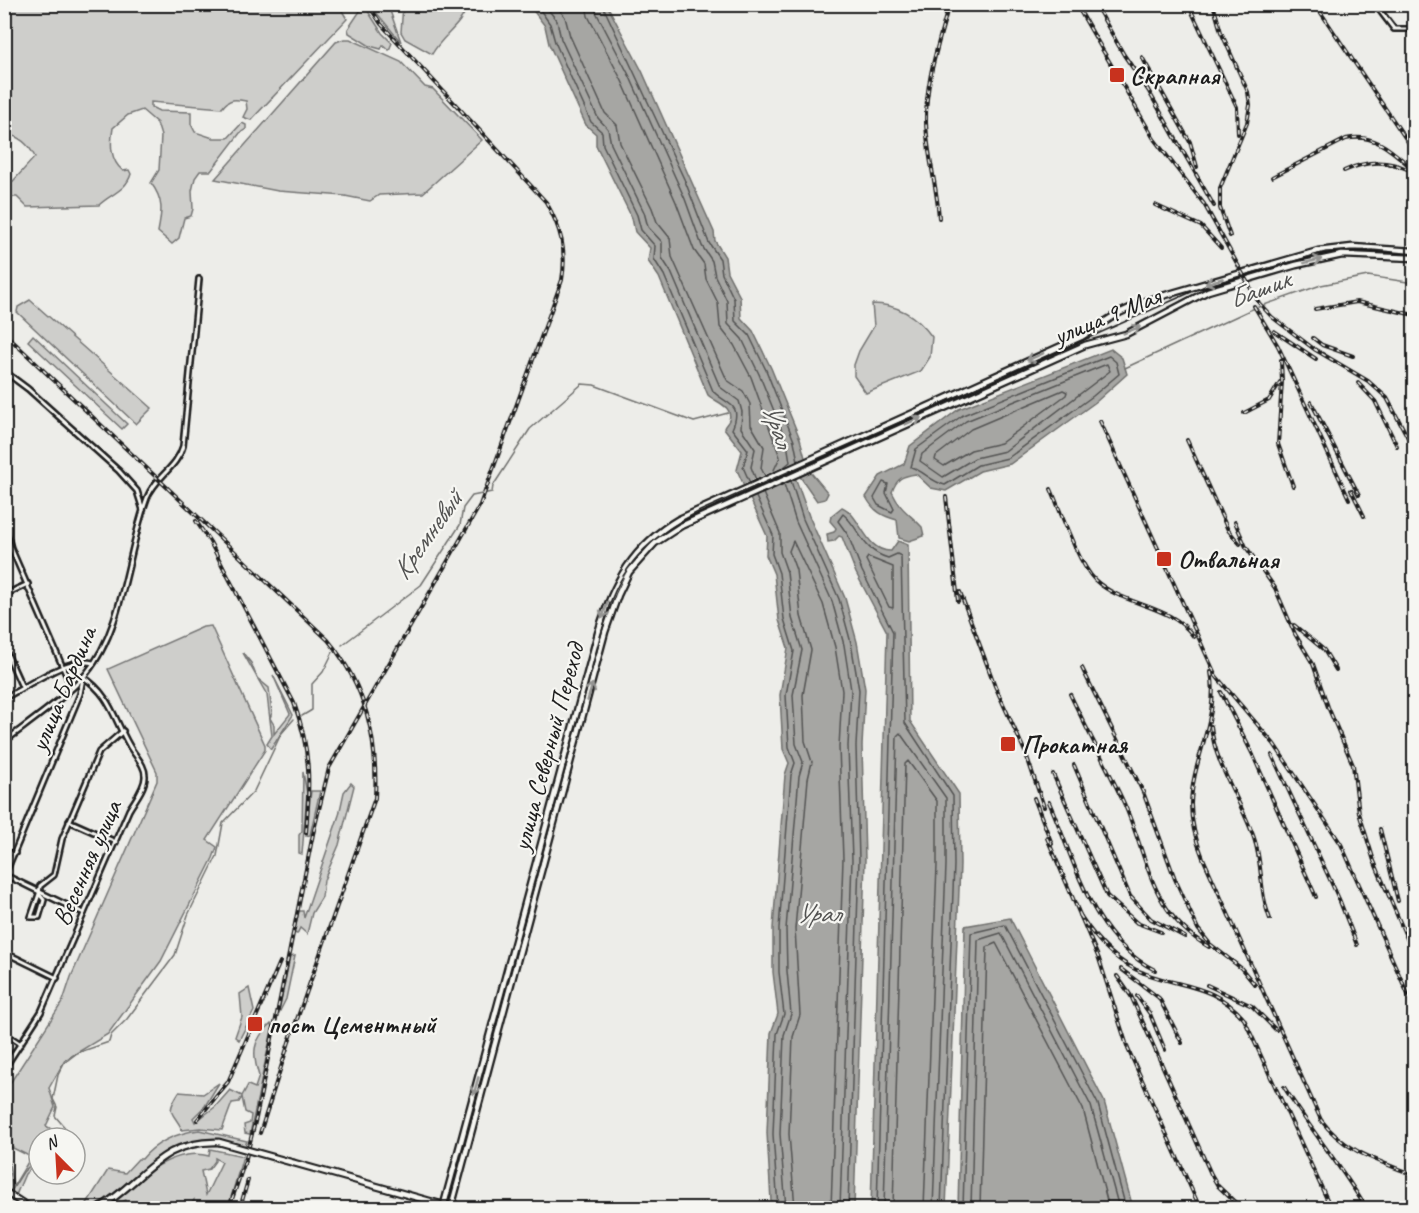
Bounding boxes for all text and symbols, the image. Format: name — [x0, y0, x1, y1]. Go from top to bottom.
place label: Скрапная — [1130, 59, 1221, 92]
marker: Скрапная — [1108, 66, 1126, 84]
one-way arrow — [1303, 254, 1322, 266]
water label: Башик — [1223, 260, 1298, 316]
one-way arrow — [1205, 276, 1224, 287]
street label: улица 9 Мая — [1047, 279, 1167, 353]
one-way arrow — [1123, 324, 1141, 335]
one-way arrow — [1027, 352, 1045, 364]
water label: Урал — [755, 399, 803, 455]
one-way arrow — [904, 414, 922, 426]
water label: Кремневый — [384, 479, 473, 586]
place label: Отвальная — [1178, 543, 1281, 576]
marker: Отвальная — [1155, 550, 1173, 568]
one-way arrow — [599, 600, 610, 619]
street label: улица Бардина — [21, 619, 105, 758]
street label: улица Северный Переход — [504, 637, 592, 856]
one-way arrow — [585, 683, 596, 702]
place label: Прокатная — [1022, 728, 1128, 761]
marker: Прокатная — [999, 735, 1017, 753]
street label: Весенняя улица — [45, 794, 130, 931]
water label: Урал — [796, 896, 844, 930]
place label: пост Цементный — [268, 1008, 438, 1041]
marker: пост Цементный — [246, 1015, 264, 1033]
one-way arrow — [470, 1076, 482, 1095]
north arrow — [27, 1126, 87, 1186]
text: N — [43, 1131, 63, 1154]

